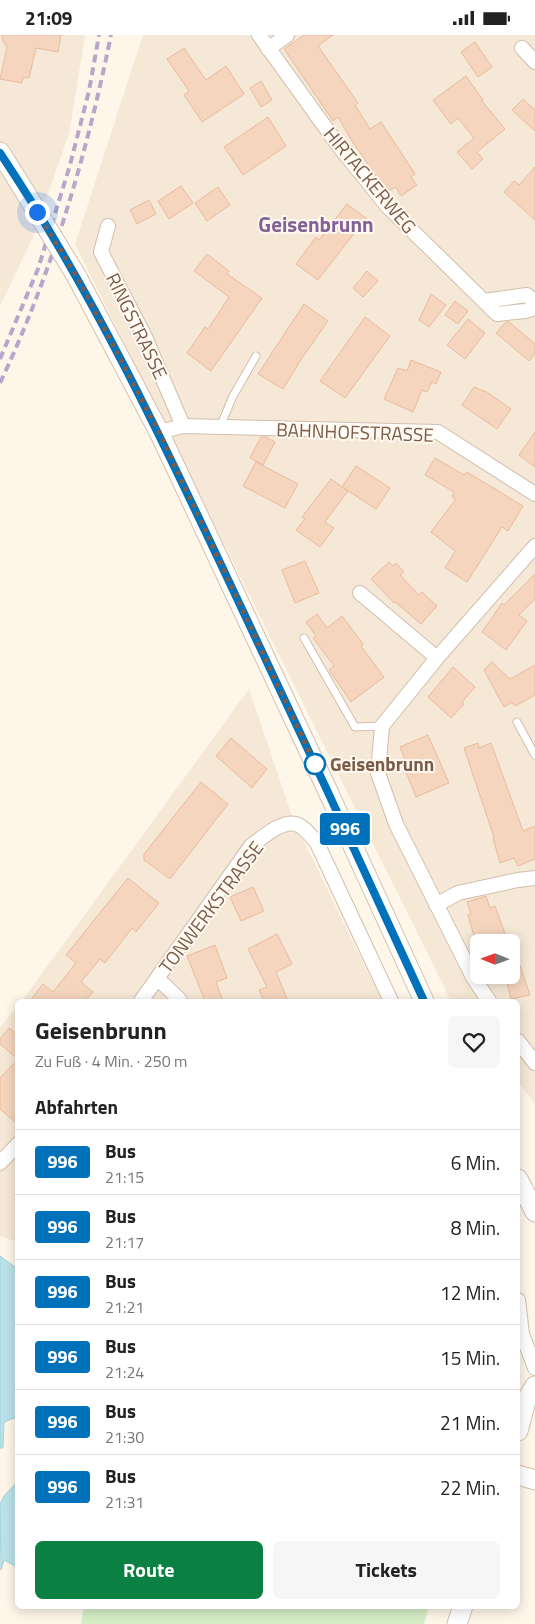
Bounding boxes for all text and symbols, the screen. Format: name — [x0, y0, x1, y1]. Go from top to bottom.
text: 21:09 — [25, 3, 72, 32]
street label: HIRTACKERWEG — [317, 120, 424, 239]
your location — [25, 200, 50, 225]
district label: Geisenbrunn — [258, 208, 374, 240]
street label: RINGSTRASSE — [99, 268, 176, 384]
street label: BAHNHOFSTRASSE — [276, 414, 434, 449]
place label: Geisenbrunn — [330, 749, 434, 778]
marker: Geisenbrunn — [304, 753, 326, 775]
line badge: 996 — [316, 813, 374, 845]
text: 996 — [330, 815, 360, 842]
street label: TONWERKSTRASSE — [151, 834, 270, 979]
north arrow — [470, 934, 520, 984]
map controls — [470, 934, 520, 984]
text: Geisenbrunn — [35, 1012, 167, 1048]
button: heart — [448, 1016, 500, 1068]
text: Zu Fuß · 4 Min. · 250 m — [35, 1049, 188, 1073]
text: Abfahrten — [35, 1092, 118, 1121]
text: Bus — [105, 1136, 136, 1165]
text: 996 — [47, 1148, 78, 1175]
text: 6 Min. — [451, 1148, 500, 1177]
text: 21:15 — [105, 1165, 144, 1189]
text: Bus — [105, 1201, 136, 1230]
text: 996 — [47, 1213, 78, 1240]
text: 8 Min. — [451, 1213, 500, 1242]
text: 21:17 — [105, 1230, 144, 1254]
text: Bus — [105, 1266, 136, 1295]
text: 996 — [47, 1278, 78, 1305]
text: 12 Min. — [440, 1278, 500, 1307]
text: 21:21 — [105, 1295, 144, 1319]
text: Bus — [105, 1331, 136, 1360]
text: 996 — [47, 1343, 78, 1370]
text: 15 Min. — [440, 1343, 500, 1372]
text: 21:24 — [105, 1360, 144, 1384]
text: Bus — [105, 1396, 136, 1425]
text: 996 — [47, 1408, 78, 1435]
text: 21 Min. — [440, 1408, 500, 1437]
text: 21:30 — [105, 1425, 144, 1449]
text: Bus — [105, 1461, 136, 1490]
text: 996 — [47, 1473, 78, 1500]
text: 22 Min. — [440, 1473, 500, 1502]
text: 21:31 — [105, 1490, 144, 1514]
button: Route — [35, 1541, 263, 1599]
button: Tickets — [273, 1541, 500, 1599]

